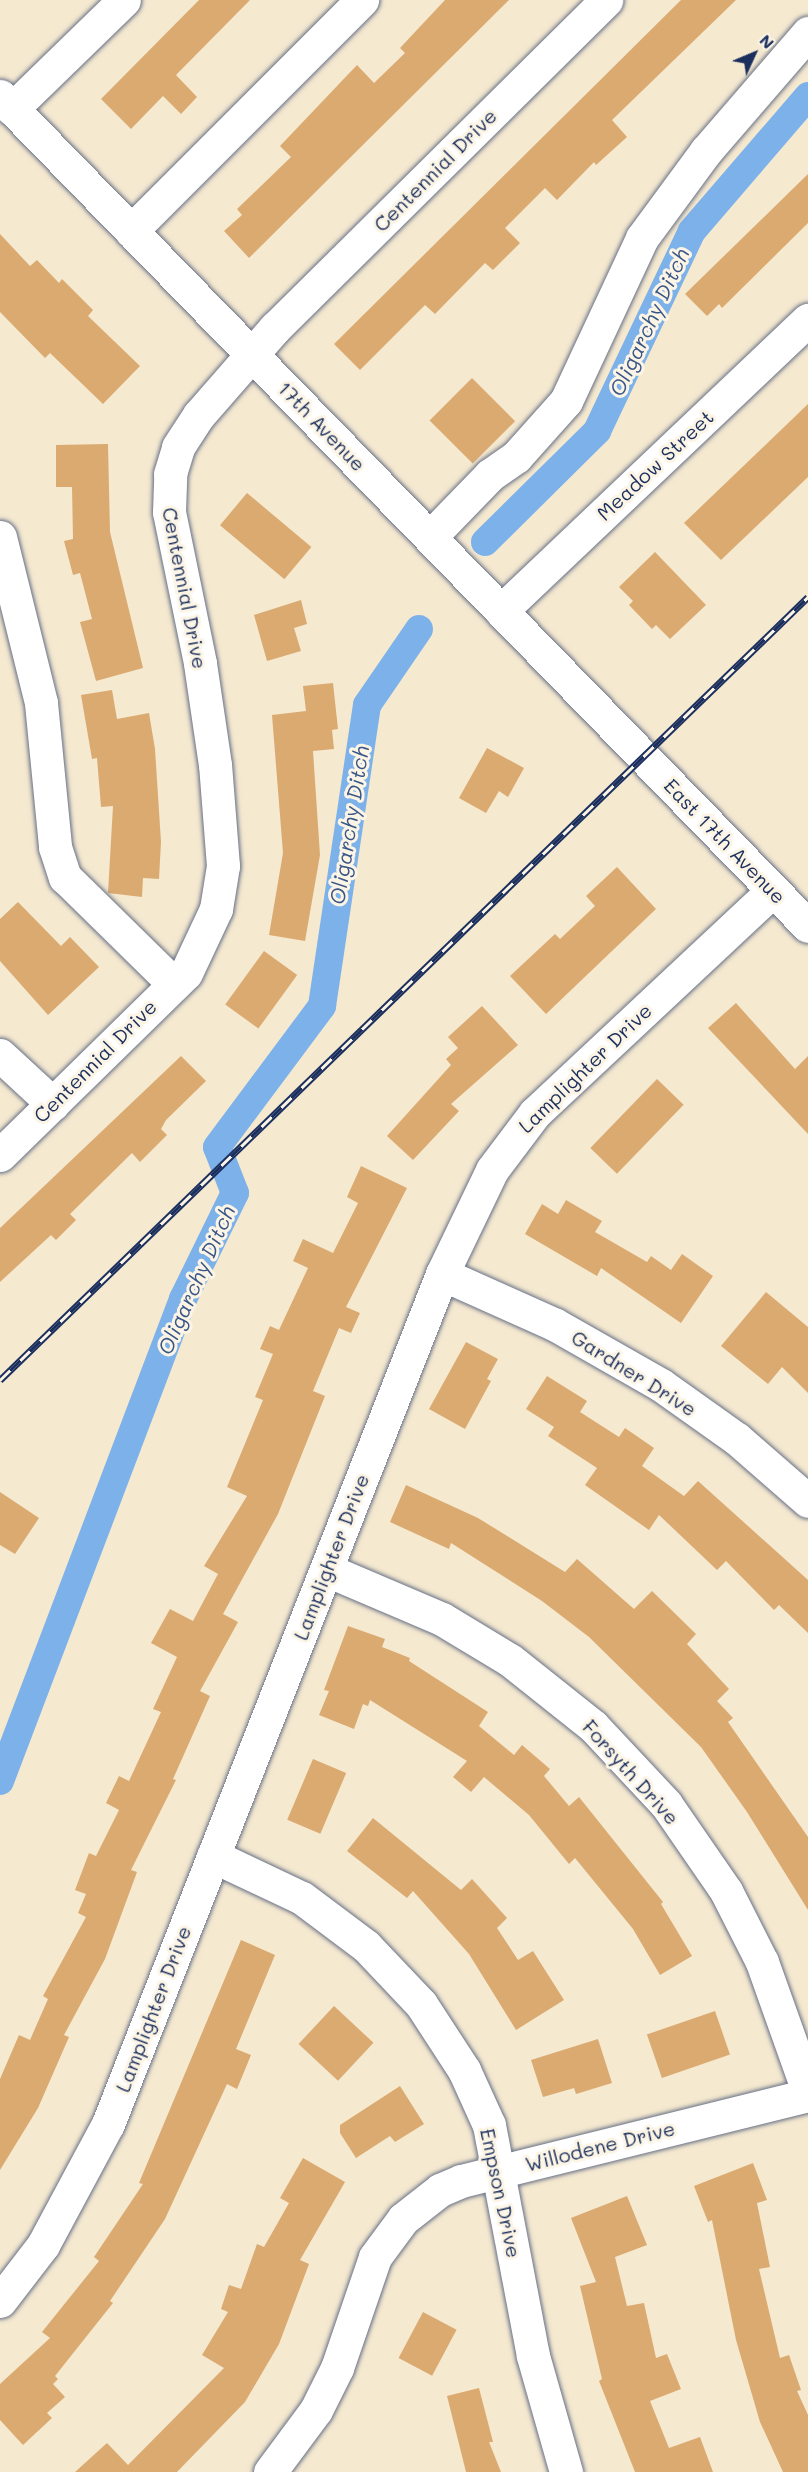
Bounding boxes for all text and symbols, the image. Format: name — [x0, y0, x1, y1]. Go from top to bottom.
north arrow — [724, 24, 784, 84]
text: N — [756, 29, 779, 53]
street label: Centennial Drive — [369, 104, 501, 236]
water label: Oligarchy Ditch — [604, 244, 694, 400]
street label: 17th Avenue — [273, 376, 371, 476]
street label: Meadow Street — [592, 405, 718, 525]
street label: Centennial Drive — [158, 505, 212, 671]
water label: Oligarchy Ditch — [324, 744, 374, 906]
street label: East 17th Avenue — [659, 773, 791, 909]
street label: Centennial Drive — [29, 995, 161, 1127]
street label: Lamplighter Drive — [513, 998, 657, 1138]
water label: Oligarchy Ditch — [152, 1202, 240, 1358]
street label: Gardner Drive — [567, 1325, 701, 1421]
street label: Lamplighter Drive — [288, 1471, 374, 1643]
street label: Forsyth Drive — [578, 1715, 684, 1829]
street label: Lamplighter Drive — [110, 1923, 196, 2095]
street label: Willodene Drive — [523, 2116, 677, 2176]
street label: Empson Drive — [476, 2126, 526, 2260]

